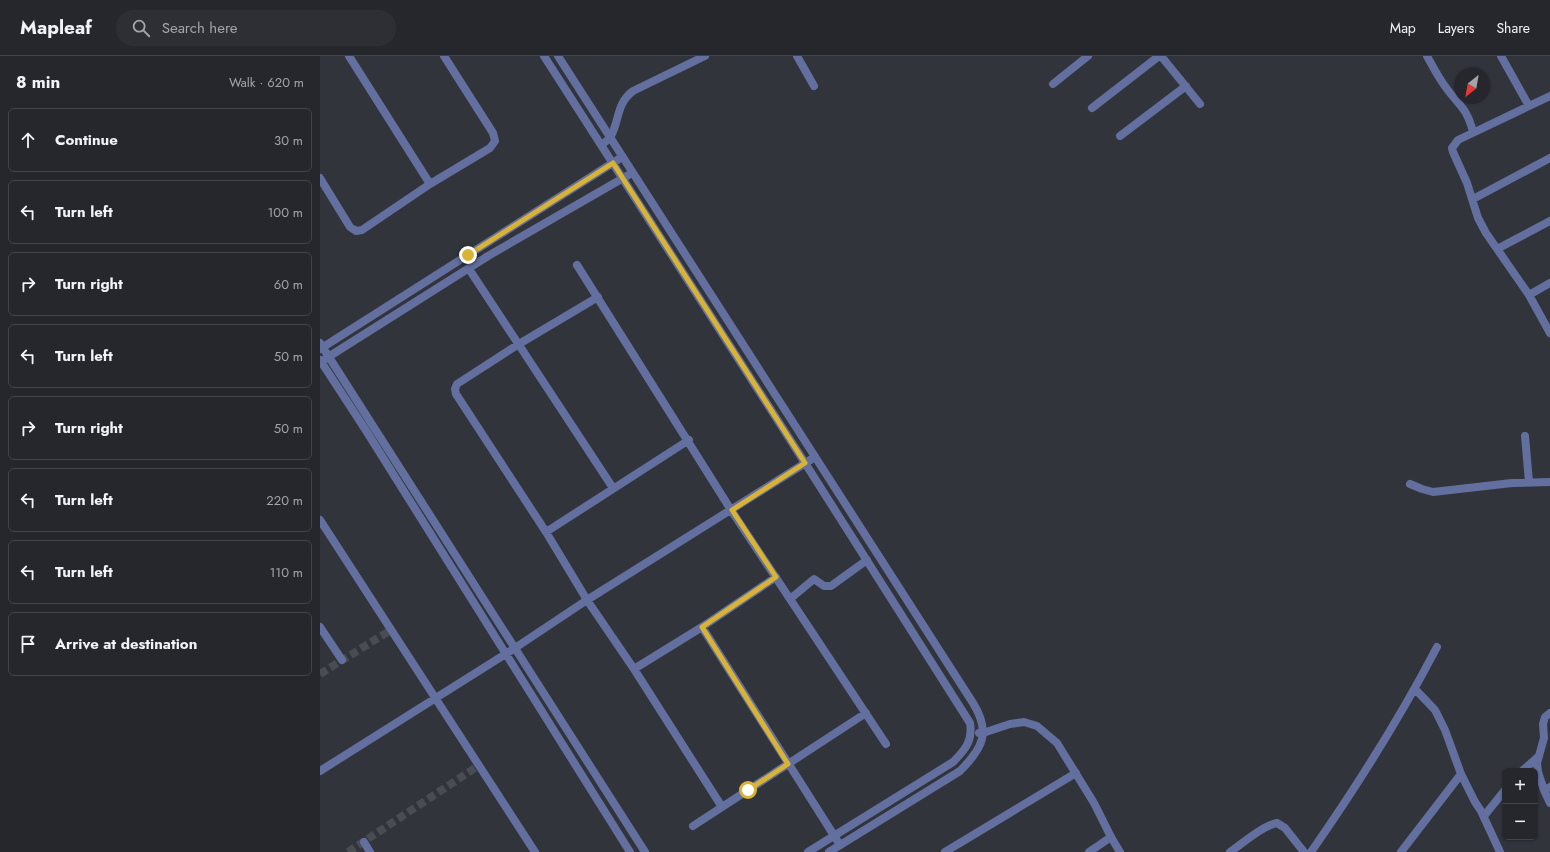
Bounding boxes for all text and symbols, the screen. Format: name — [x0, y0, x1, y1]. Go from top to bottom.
search box — [116, 10, 396, 46]
text: Mapleaf — [20, 14, 92, 41]
icon: search — [130, 17, 152, 39]
text: Search here — [162, 17, 238, 39]
text: Map — [1390, 18, 1416, 38]
text: Layers — [1438, 18, 1474, 38]
text: Share — [1496, 18, 1530, 38]
north arrow — [1454, 68, 1490, 104]
text: 8 min — [16, 70, 60, 94]
text: Walk · 620 m — [229, 73, 304, 92]
icon: ahead — [17, 129, 39, 151]
text: Continue — [55, 129, 118, 151]
text: 30 m — [274, 131, 303, 150]
icon: left — [17, 201, 39, 223]
text: Turn left — [55, 201, 113, 223]
text: 100 m — [268, 203, 303, 222]
route end — [459, 246, 477, 264]
icon: right — [17, 273, 39, 295]
text: Turn right — [55, 273, 123, 295]
text: 60 m — [274, 275, 303, 294]
icon: left — [17, 345, 39, 367]
text: Turn left — [55, 345, 113, 367]
text: 50 m — [274, 347, 303, 366]
icon: right — [17, 417, 39, 439]
text: Turn right — [55, 417, 123, 439]
text: 50 m — [274, 419, 303, 438]
icon: left — [17, 489, 39, 511]
text: Turn left — [55, 489, 113, 511]
text: 220 m — [266, 491, 303, 510]
icon: left — [17, 561, 39, 583]
text: Turn left — [55, 561, 113, 583]
text: 110 m — [269, 563, 303, 582]
icon: arrive — [17, 633, 39, 655]
text: Arrive at destination — [55, 633, 197, 655]
map controls — [1502, 768, 1538, 840]
button: + — [1502, 768, 1538, 804]
route start — [739, 781, 757, 799]
button: − — [1502, 804, 1538, 840]

